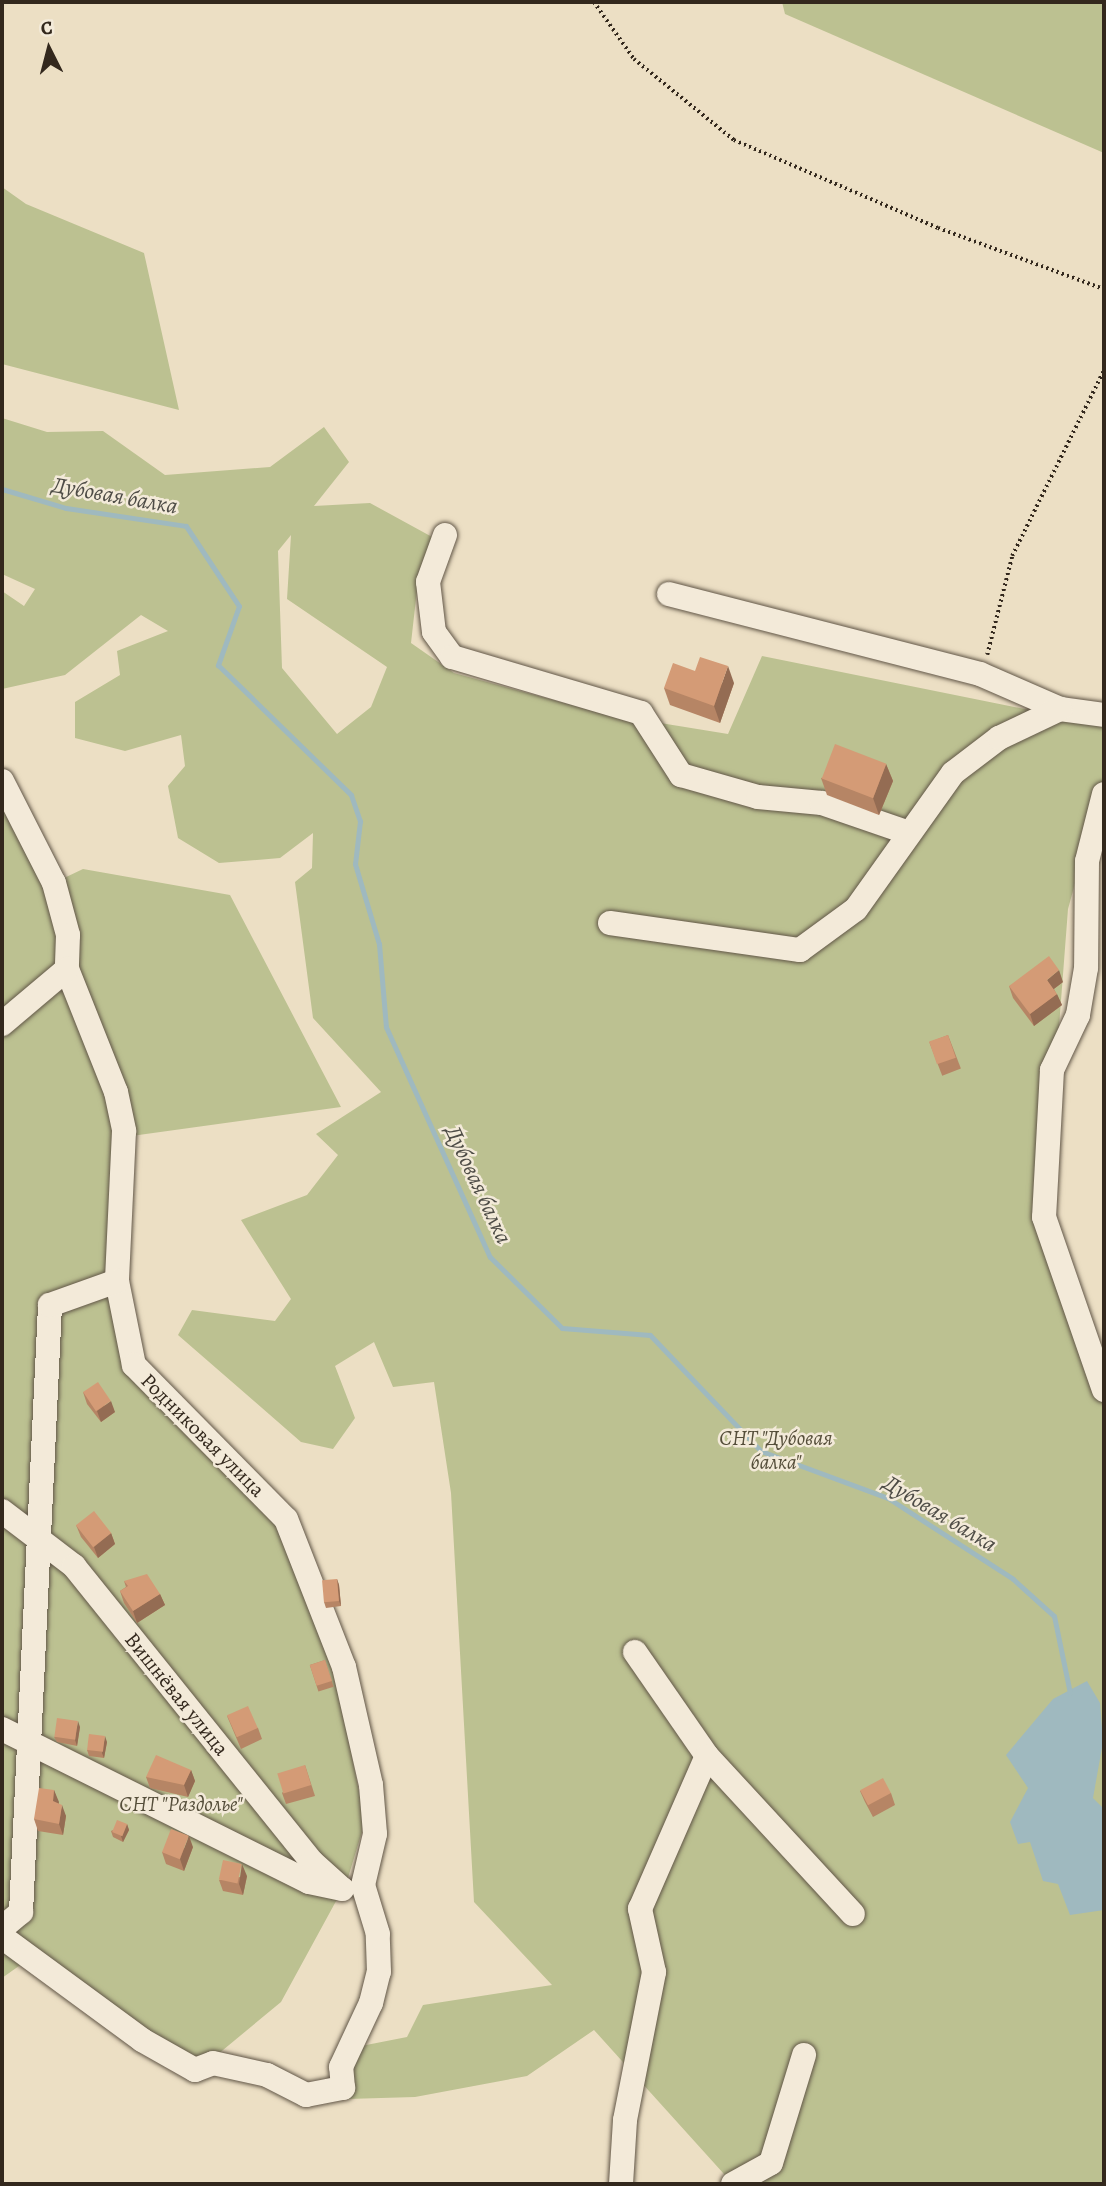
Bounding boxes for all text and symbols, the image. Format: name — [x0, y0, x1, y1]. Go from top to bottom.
north arrow — [14, 14, 84, 84]
text: С — [40, 15, 54, 42]
water label: Дубовая балка — [50, 471, 180, 521]
water label: Дубовая балка — [439, 1122, 517, 1248]
street label: Родниковая улица — [136, 1368, 270, 1502]
park label: СНТ "Дубовая балка" — [719, 1425, 833, 1475]
water label: Дубовая балка — [878, 1469, 1002, 1559]
street label: Вишнёвая улица — [120, 1627, 234, 1761]
park label: СНТ "Раздолье" — [119, 1791, 243, 1817]

